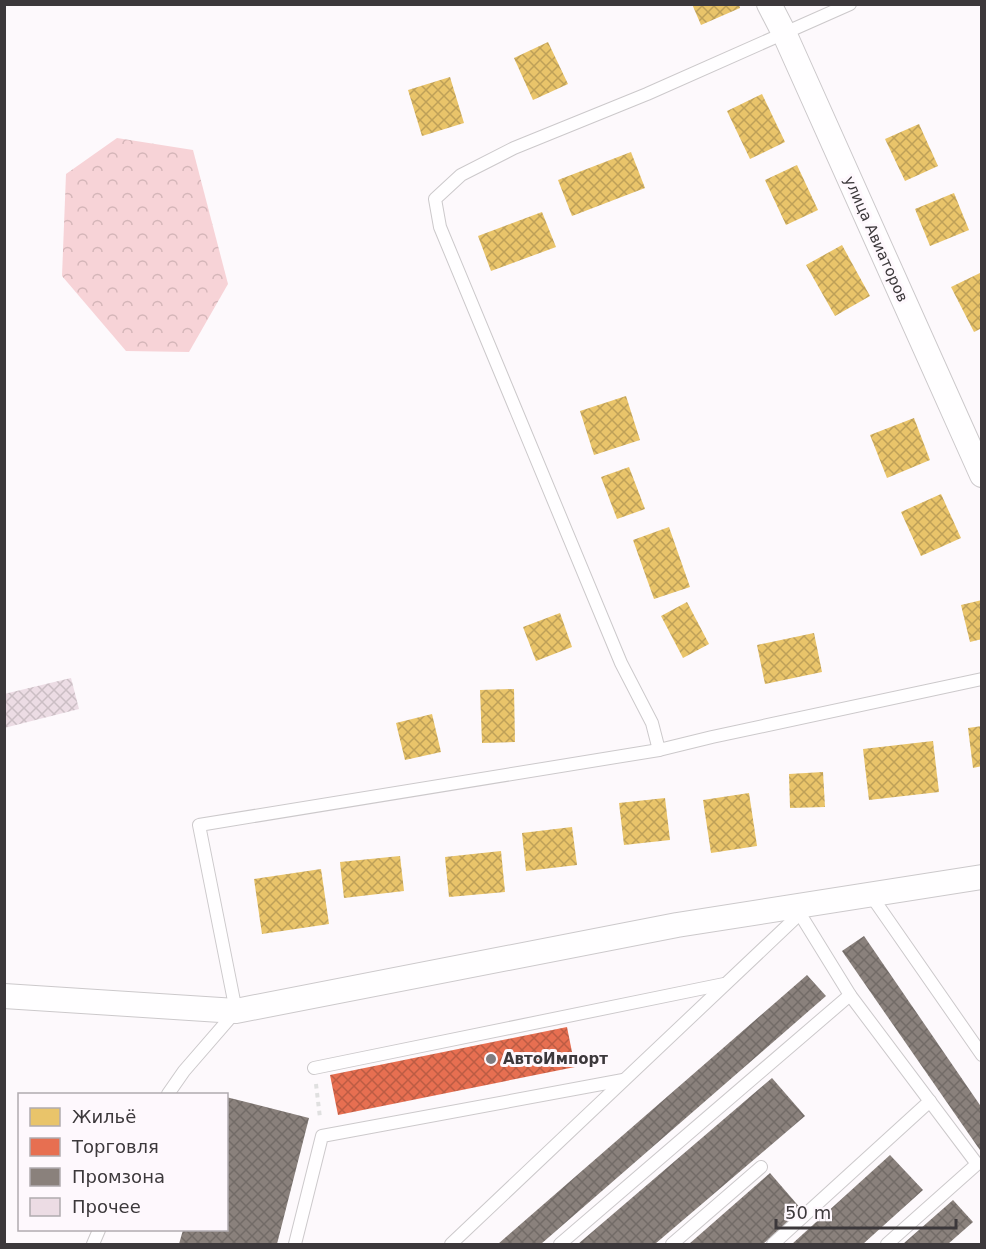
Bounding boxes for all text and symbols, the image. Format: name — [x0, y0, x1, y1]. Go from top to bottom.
street label: улица Авиаторов — [840, 173, 912, 305]
place label: АвтоИмпорт — [503, 1050, 608, 1068]
marker: АвтоИмпорт — [484, 1052, 498, 1066]
legend — [18, 1093, 228, 1231]
text: Жильё — [72, 1106, 136, 1127]
text: Торговля — [71, 1136, 159, 1157]
text: Промзона — [72, 1166, 165, 1187]
scale bar — [776, 1192, 956, 1230]
text: Прочее — [72, 1196, 141, 1217]
text: 50 m — [785, 1202, 831, 1223]

